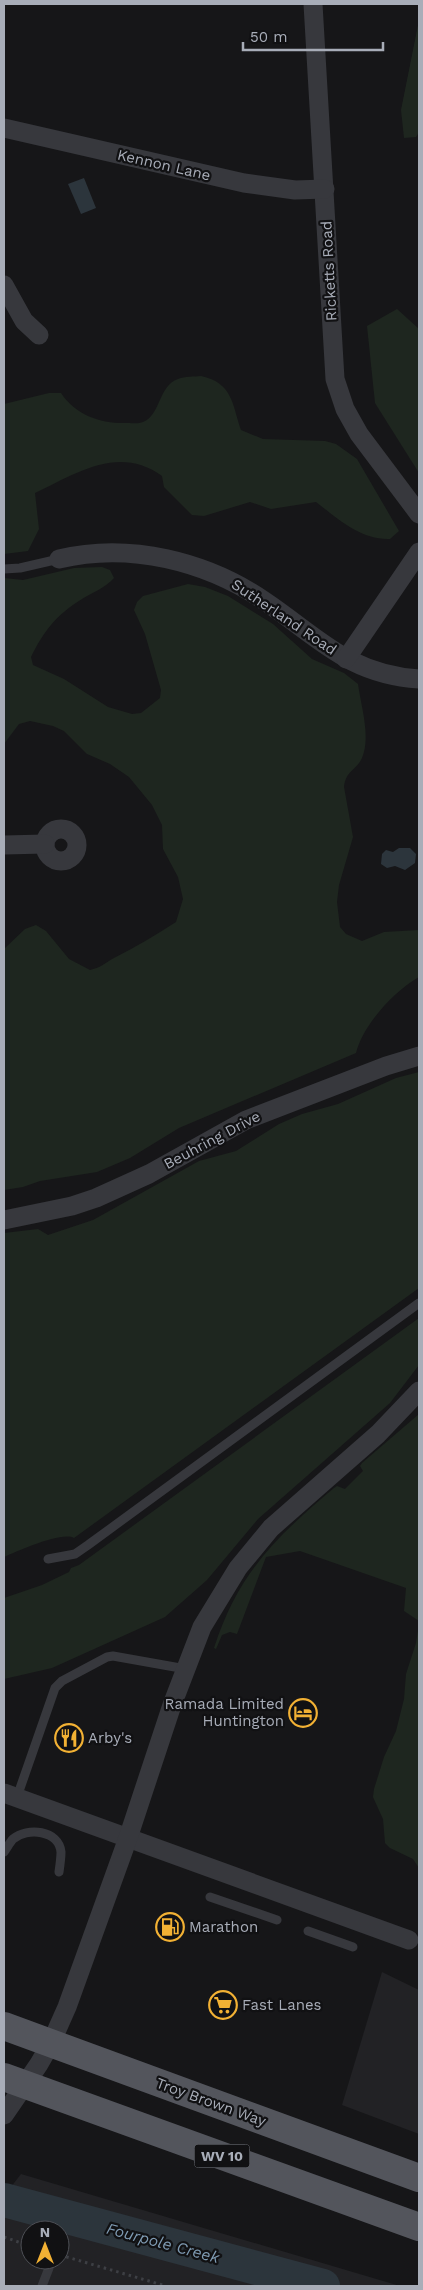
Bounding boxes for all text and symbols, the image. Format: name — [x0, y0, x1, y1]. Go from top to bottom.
scale bar — [243, 20, 383, 52]
text: 50 m — [250, 28, 287, 46]
street label: Kennon Lane — [116, 146, 212, 184]
street label: Ricketts Road — [317, 220, 341, 322]
street label: Sutherland Road — [228, 575, 340, 659]
street label: Beuhring Drive — [161, 1107, 263, 1173]
place label: Ramada Limited Huntington — [164, 1695, 284, 1730]
hotel icon: Ramada Limited Huntington — [288, 1698, 318, 1728]
restaurant icon: Arby's — [54, 1723, 84, 1753]
place label: Arby's — [88, 1729, 132, 1747]
fuel station icon: Marathon — [155, 1912, 185, 1942]
place label: Marathon — [189, 1918, 258, 1936]
supermarket icon: Fast Lanes — [208, 1990, 238, 2020]
place label: Fast Lanes — [242, 1996, 322, 2014]
street label: Troy Brown Way — [154, 2074, 269, 2130]
road number: WV 10 — [194, 2144, 250, 2168]
water label: Fourpole Creek — [104, 2219, 223, 2268]
north arrow — [20, 2220, 70, 2270]
text: N — [40, 2224, 50, 2240]

